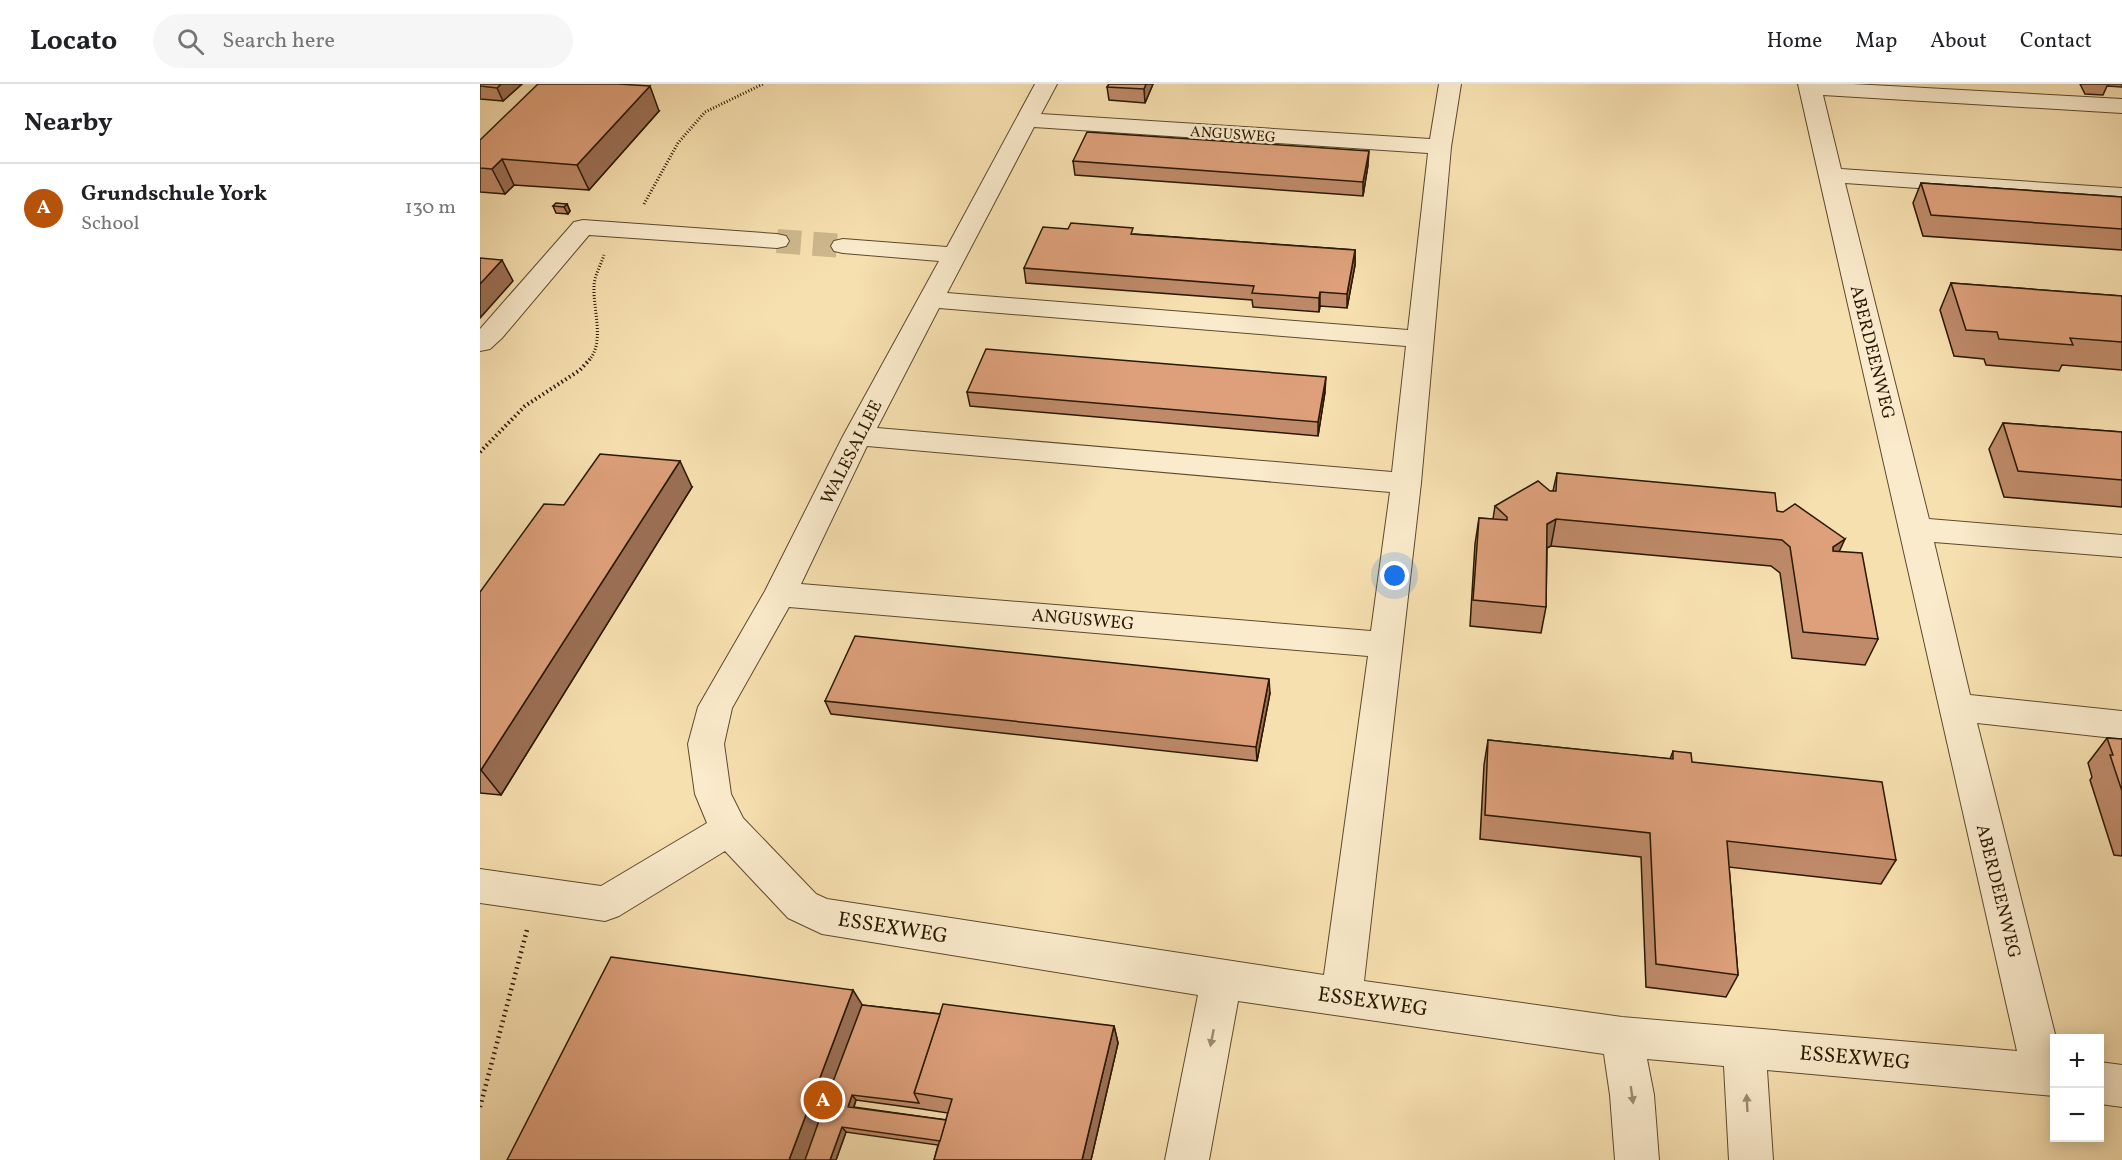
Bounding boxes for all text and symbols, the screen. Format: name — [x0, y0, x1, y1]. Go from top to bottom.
search box — [153, 14, 573, 68]
text: Locato — [30, 22, 117, 61]
icon: search — [174, 25, 207, 58]
text: Search here — [222, 26, 335, 57]
text: Home — [1767, 27, 1822, 56]
text: Map — [1855, 27, 1897, 56]
text: About — [1930, 27, 1987, 56]
text: Contact — [2020, 27, 2092, 56]
text: Nearby — [24, 105, 113, 141]
street label: ANGUSWEG — [1189, 122, 1276, 149]
text: Grundschule York — [81, 179, 267, 210]
text: A — [36, 194, 51, 222]
text: 130 m — [405, 194, 456, 222]
text: School — [81, 210, 139, 238]
street label: ABERDEENWEG — [1843, 283, 1900, 422]
street label: WALESALLEE — [815, 396, 889, 509]
your location — [1380, 561, 1409, 590]
street label: ANGUSWEG — [1030, 604, 1135, 637]
street label: ABERDEENWEG — [1969, 822, 2026, 961]
street label: ESSEXWEG — [836, 905, 950, 951]
street label: ESSEXWEG — [1316, 980, 1430, 1025]
one-way arrow — [1207, 1029, 1216, 1048]
map controls — [2050, 1034, 2104, 1142]
button: + — [2050, 1034, 2104, 1088]
street label: ESSEXWEG — [1798, 1039, 1911, 1078]
pin: A — [804, 1078, 842, 1122]
one-way arrow — [1627, 1085, 1636, 1104]
button: − — [2050, 1088, 2104, 1142]
one-way arrow — [1743, 1094, 1752, 1113]

